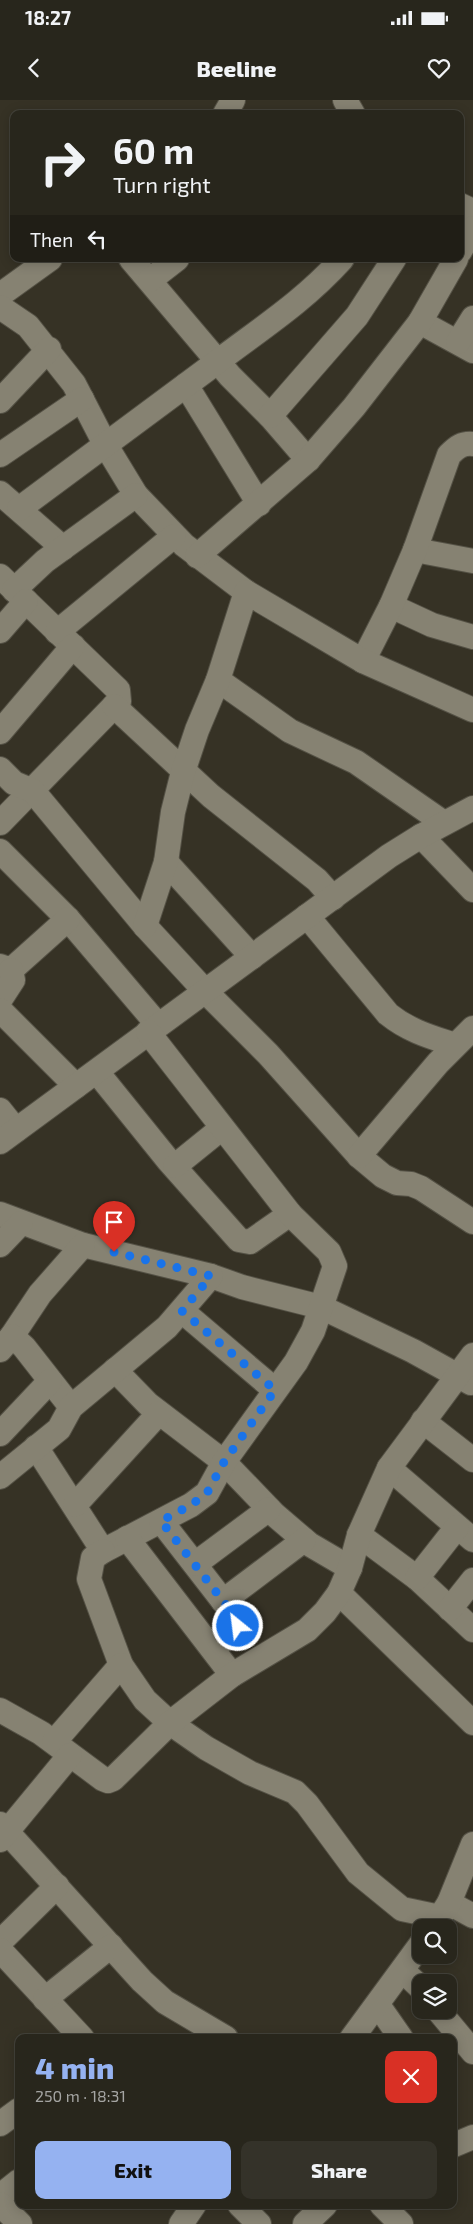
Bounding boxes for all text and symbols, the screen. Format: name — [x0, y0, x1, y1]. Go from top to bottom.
text: 18:27 — [25, 6, 71, 29]
icon: back — [20, 54, 48, 82]
icon: heart — [425, 54, 453, 82]
text: Beeline — [197, 55, 276, 81]
text: 60 m — [113, 129, 194, 171]
icon: right — [30, 130, 95, 195]
text: Turn right — [113, 171, 211, 197]
icon: left — [83, 225, 111, 253]
text: Then — [30, 228, 73, 251]
pin — [93, 1201, 135, 1252]
icon: arrive — [100, 1208, 128, 1236]
position arrow — [211, 1599, 263, 1651]
map controls — [412, 1919, 457, 2019]
button: search — [412, 1919, 457, 1964]
button: layers — [412, 1974, 457, 2019]
text: 4 min — [35, 2049, 114, 2085]
button: close — [385, 2051, 437, 2103]
text: 250 m · 18:31 — [35, 2086, 126, 2105]
button: Exit — [35, 2141, 231, 2199]
button: Share — [241, 2141, 437, 2199]

